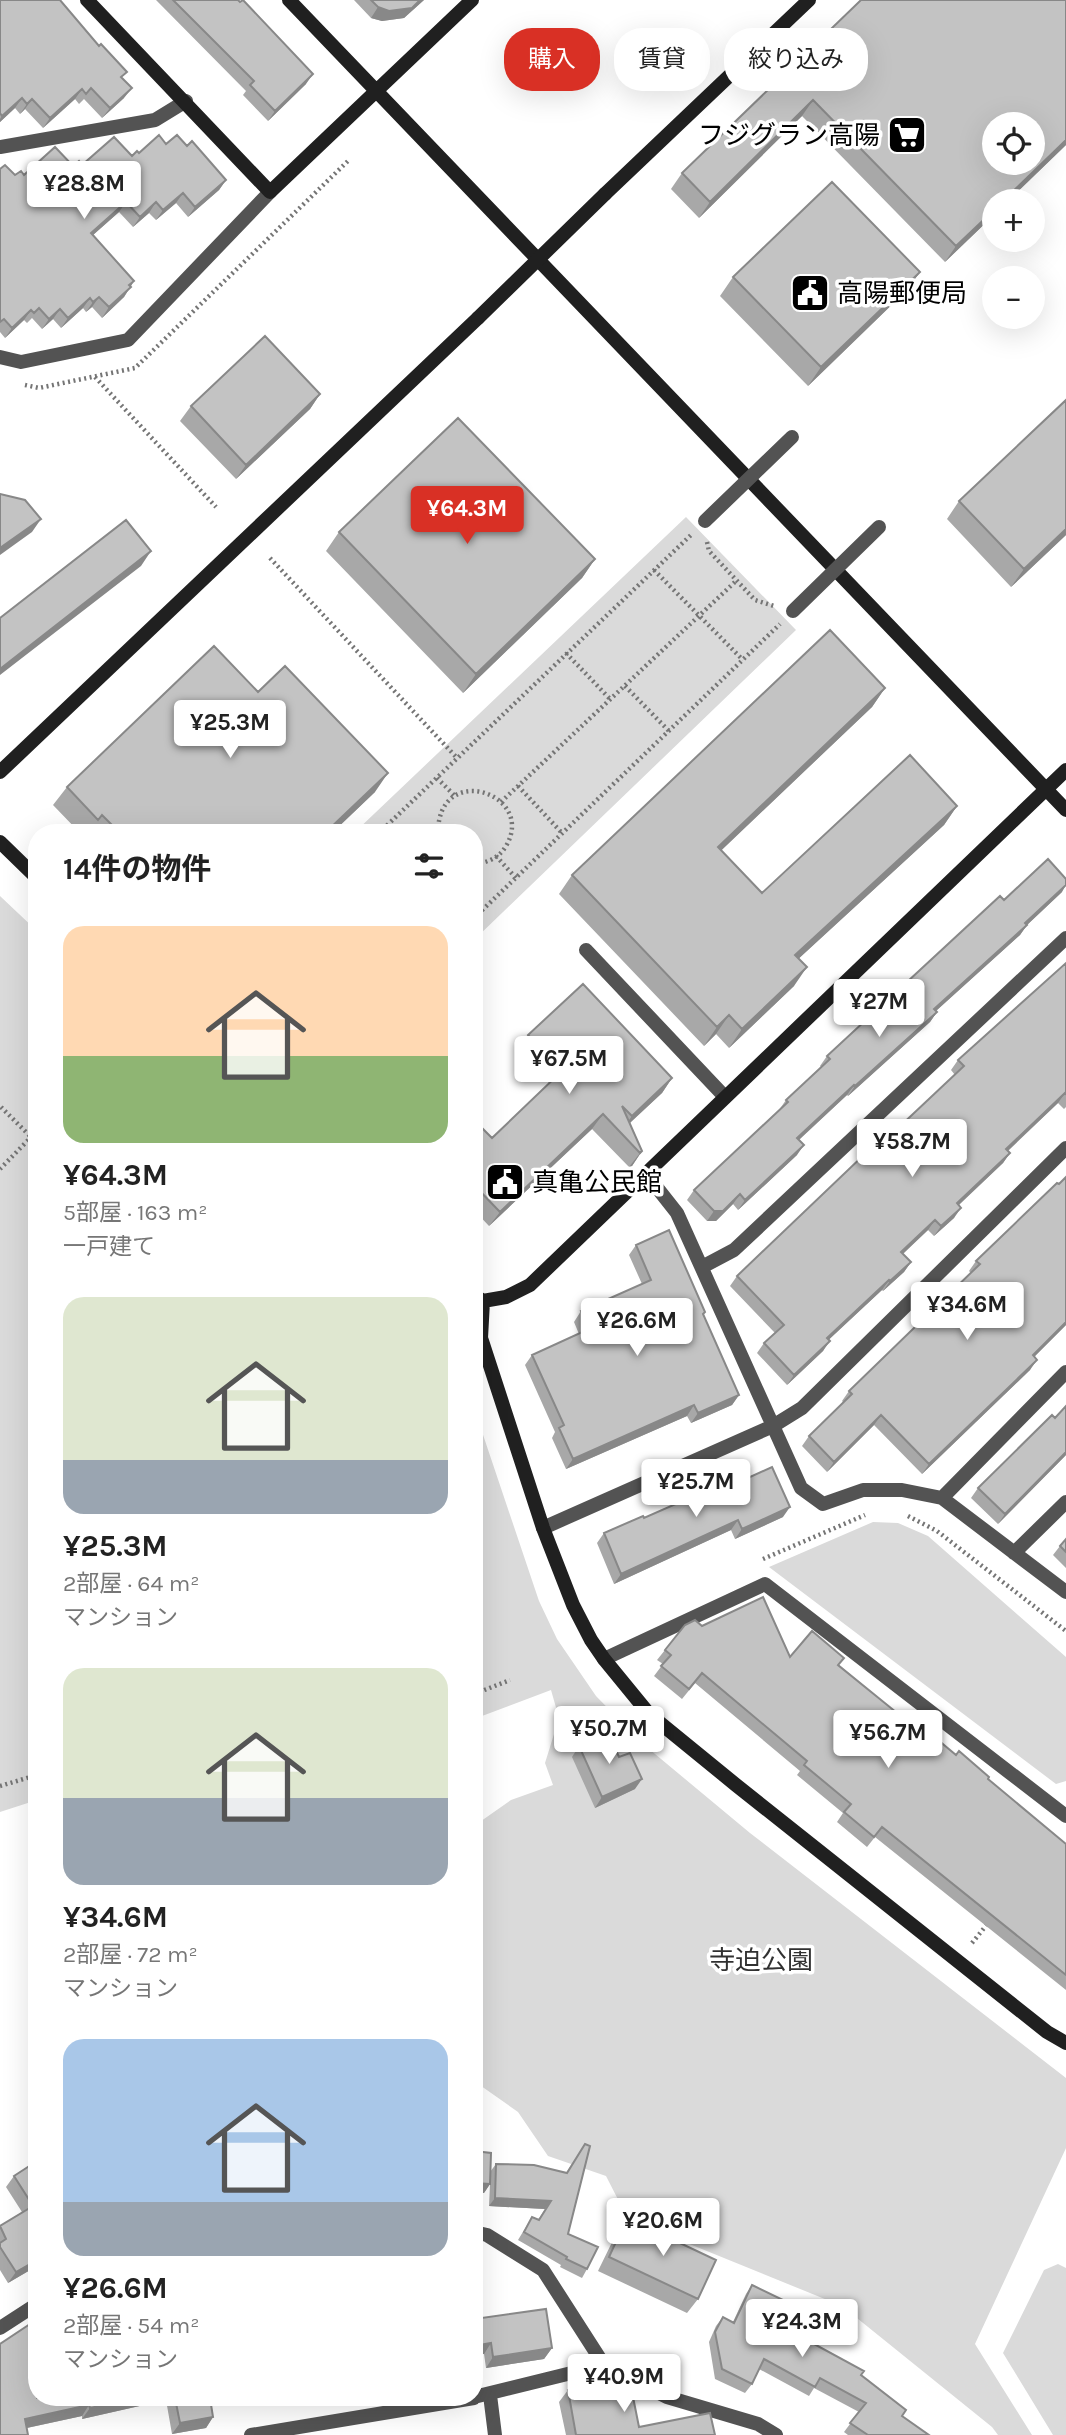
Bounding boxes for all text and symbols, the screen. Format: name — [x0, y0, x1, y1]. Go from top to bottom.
chip: 購入 — [504, 28, 600, 91]
chip: 賃貸 — [614, 28, 710, 91]
chip: 絞り込み — [724, 28, 868, 91]
map controls — [982, 112, 1045, 329]
button: locate — [982, 112, 1045, 175]
supermarket icon: フジグラン高陽 — [886, 114, 928, 156]
place label: フジグラン高陽 — [698, 120, 880, 151]
pin: ¥28.8M — [27, 162, 141, 221]
text: ¥28.8M — [43, 170, 125, 197]
button: + — [982, 189, 1045, 252]
button: − — [982, 266, 1045, 329]
public building icon: 高陽郵便局 — [789, 272, 831, 314]
place label: 高陽郵便局 — [837, 278, 967, 309]
pin: ¥64.3M — [410, 486, 524, 546]
text: ¥64.3M — [427, 495, 507, 522]
pin: ¥25.3M — [173, 700, 287, 760]
text: ¥25.3M — [190, 709, 270, 736]
icon: filters — [410, 847, 448, 885]
text: 14件の物件 — [63, 851, 212, 887]
icon: home — [193, 972, 319, 1098]
pin: ¥27M — [838, 979, 920, 1039]
text: ¥27M — [850, 988, 908, 1015]
pin: ¥67.5M — [512, 1036, 626, 1096]
text: ¥67.5M — [530, 1045, 608, 1072]
pin: ¥58.7M — [855, 1120, 969, 1179]
text: ¥58.7M — [873, 1128, 951, 1155]
text: ¥64.3M — [63, 1157, 168, 1193]
public building icon: 真亀公民館 — [484, 1161, 526, 1203]
place label: 真亀公民館 — [532, 1167, 662, 1198]
text: 5部屋 · 163 m² — [63, 1199, 208, 1226]
text: 一戸建て — [63, 1233, 155, 1260]
pin: ¥34.6M — [910, 1282, 1024, 1342]
text: ¥34.6M — [927, 1291, 1007, 1318]
pin: ¥26.6M — [580, 1298, 694, 1358]
text: ¥26.6M — [597, 1307, 677, 1334]
icon: home — [193, 1343, 319, 1469]
pin: ¥25.7M — [639, 1460, 753, 1519]
text: ¥25.7M — [657, 1468, 735, 1495]
text: ¥25.3M — [63, 1528, 168, 1564]
text: 2部屋 · 64 m² — [63, 1570, 200, 1597]
text: マンション — [63, 1604, 178, 1631]
pin: ¥50.7M — [552, 1706, 666, 1766]
pin: ¥56.7M — [831, 1710, 945, 1770]
icon: home — [193, 1714, 319, 1840]
text: ¥50.7M — [570, 1715, 648, 1742]
text: ¥56.7M — [849, 1719, 927, 1746]
text: ¥34.6M — [63, 1899, 168, 1935]
text: 2部屋 · 72 m² — [63, 1941, 198, 1968]
park label: 寺迫公園 — [709, 1945, 813, 1976]
text: マンション — [63, 1975, 178, 2002]
icon: home — [193, 2085, 319, 2211]
pin: ¥20.6M — [606, 2198, 720, 2258]
text: ¥20.6M — [623, 2207, 703, 2234]
text: ¥26.6M — [63, 2270, 168, 2306]
pin: ¥24.3M — [745, 2300, 859, 2359]
text: ¥24.3M — [762, 2308, 842, 2335]
text: 2部屋 · 54 m² — [63, 2312, 199, 2339]
text: マンション — [63, 2346, 178, 2373]
pin: ¥40.9M — [567, 2354, 681, 2414]
text: ¥40.9M — [584, 2363, 664, 2390]

